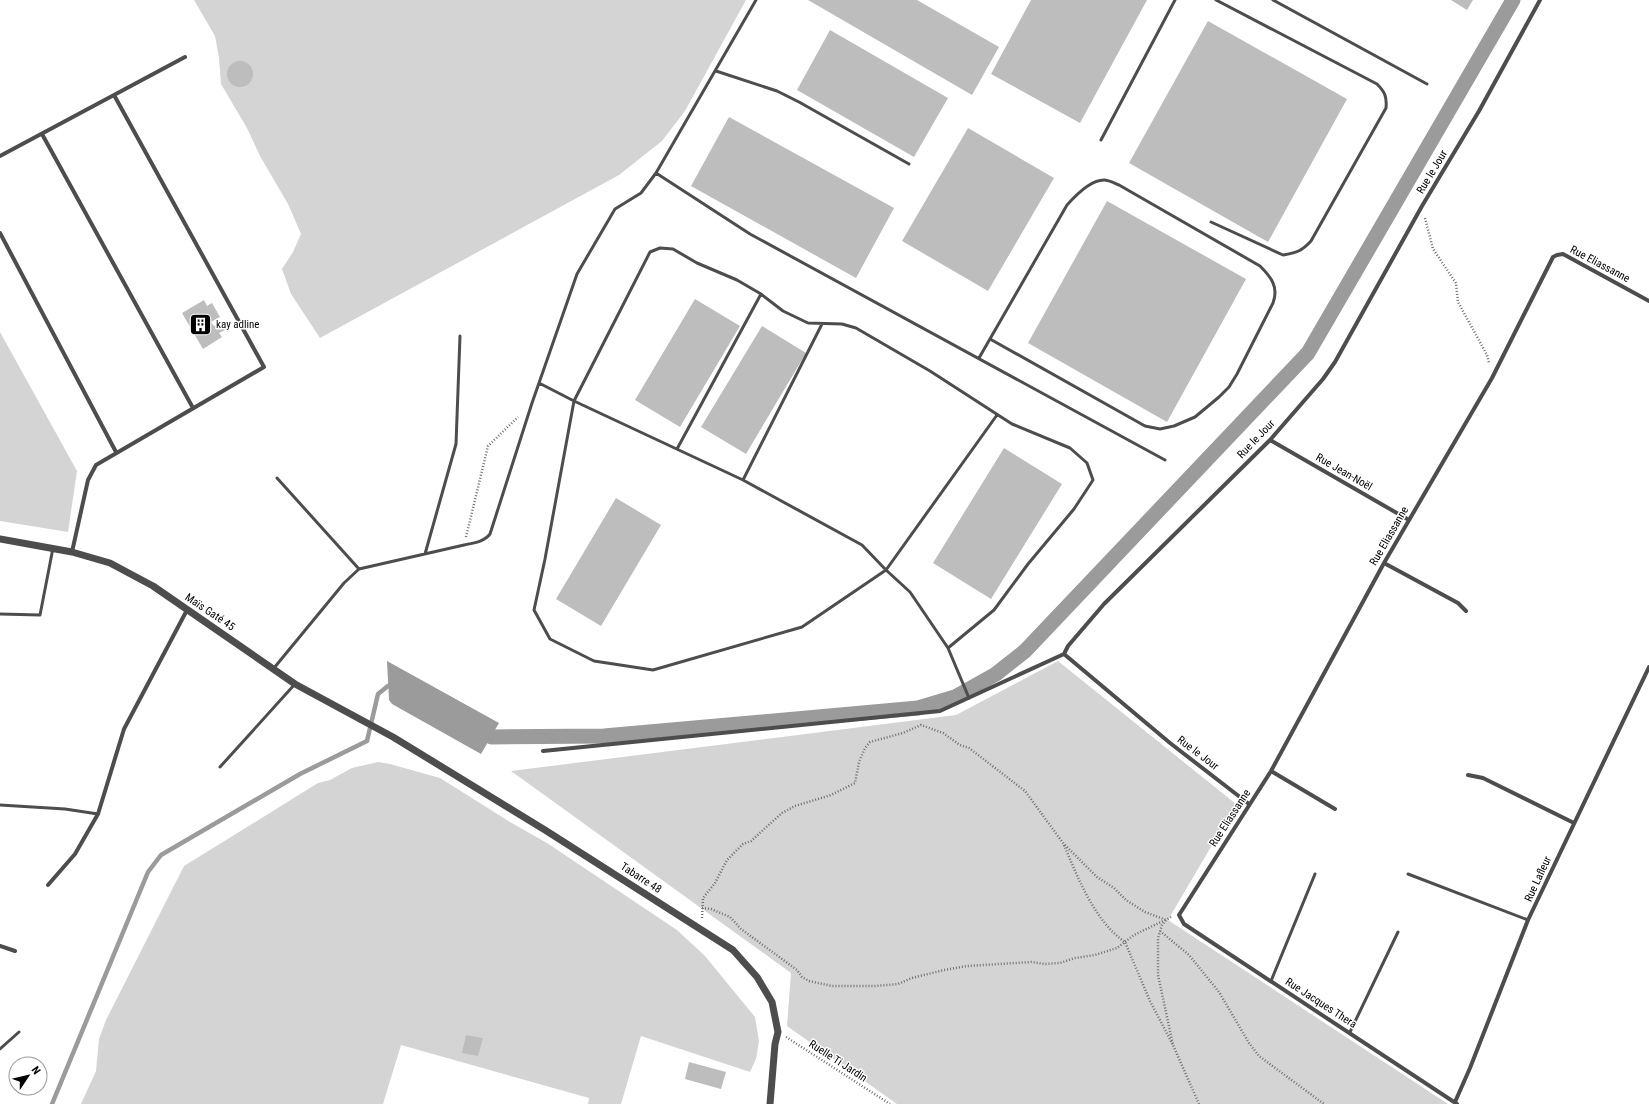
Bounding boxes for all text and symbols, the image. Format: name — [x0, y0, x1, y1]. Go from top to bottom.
street label: Rue le Jour — [1414, 147, 1450, 196]
street label: Rue Eliassanne — [1568, 243, 1632, 285]
building icon: kay adline — [187, 311, 213, 337]
place label: kay adline — [216, 318, 260, 331]
street label: Rue le Jour — [1234, 417, 1278, 461]
street label: Rue Jean-Noël — [1314, 451, 1374, 493]
street label: Rue Eliassanne — [1367, 504, 1411, 568]
street label: Maïs Gaté 45 — [183, 591, 237, 633]
street label: Rue le Jour — [1175, 733, 1222, 773]
street label: Rue Eliassanne — [1207, 787, 1253, 849]
street label: Rue Lafleur — [1522, 854, 1554, 904]
street label: Tabarre 48 — [618, 860, 664, 896]
street label: Rue Jacques Thera — [1283, 975, 1359, 1031]
street label: Ruelle Ti Jardin — [806, 1037, 870, 1085]
north arrow — [8, 1056, 48, 1096]
text: N — [29, 1064, 43, 1077]

